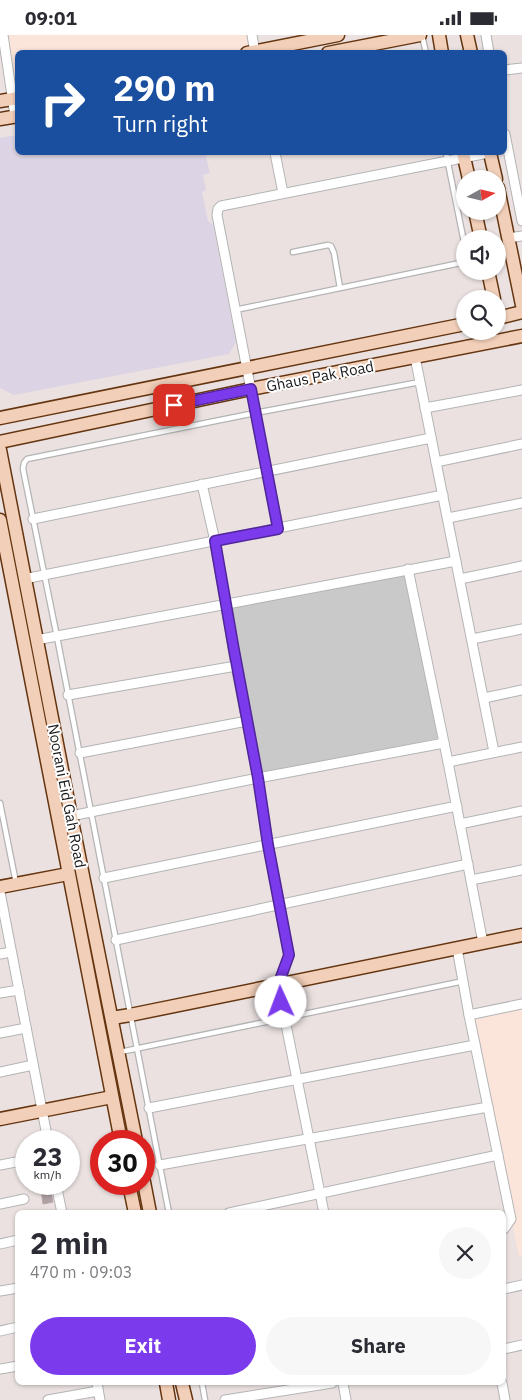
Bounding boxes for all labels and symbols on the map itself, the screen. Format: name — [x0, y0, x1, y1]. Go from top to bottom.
north arrow — [456, 170, 506, 220]
street label: Ghaus Pak Road — [265, 356, 375, 396]
pin — [153, 384, 195, 426]
street label: Noorani Eid Gah Road — [44, 722, 90, 870]
position arrow — [254, 975, 306, 1027]
speed limit sign: 30 — [90, 1130, 155, 1195]

